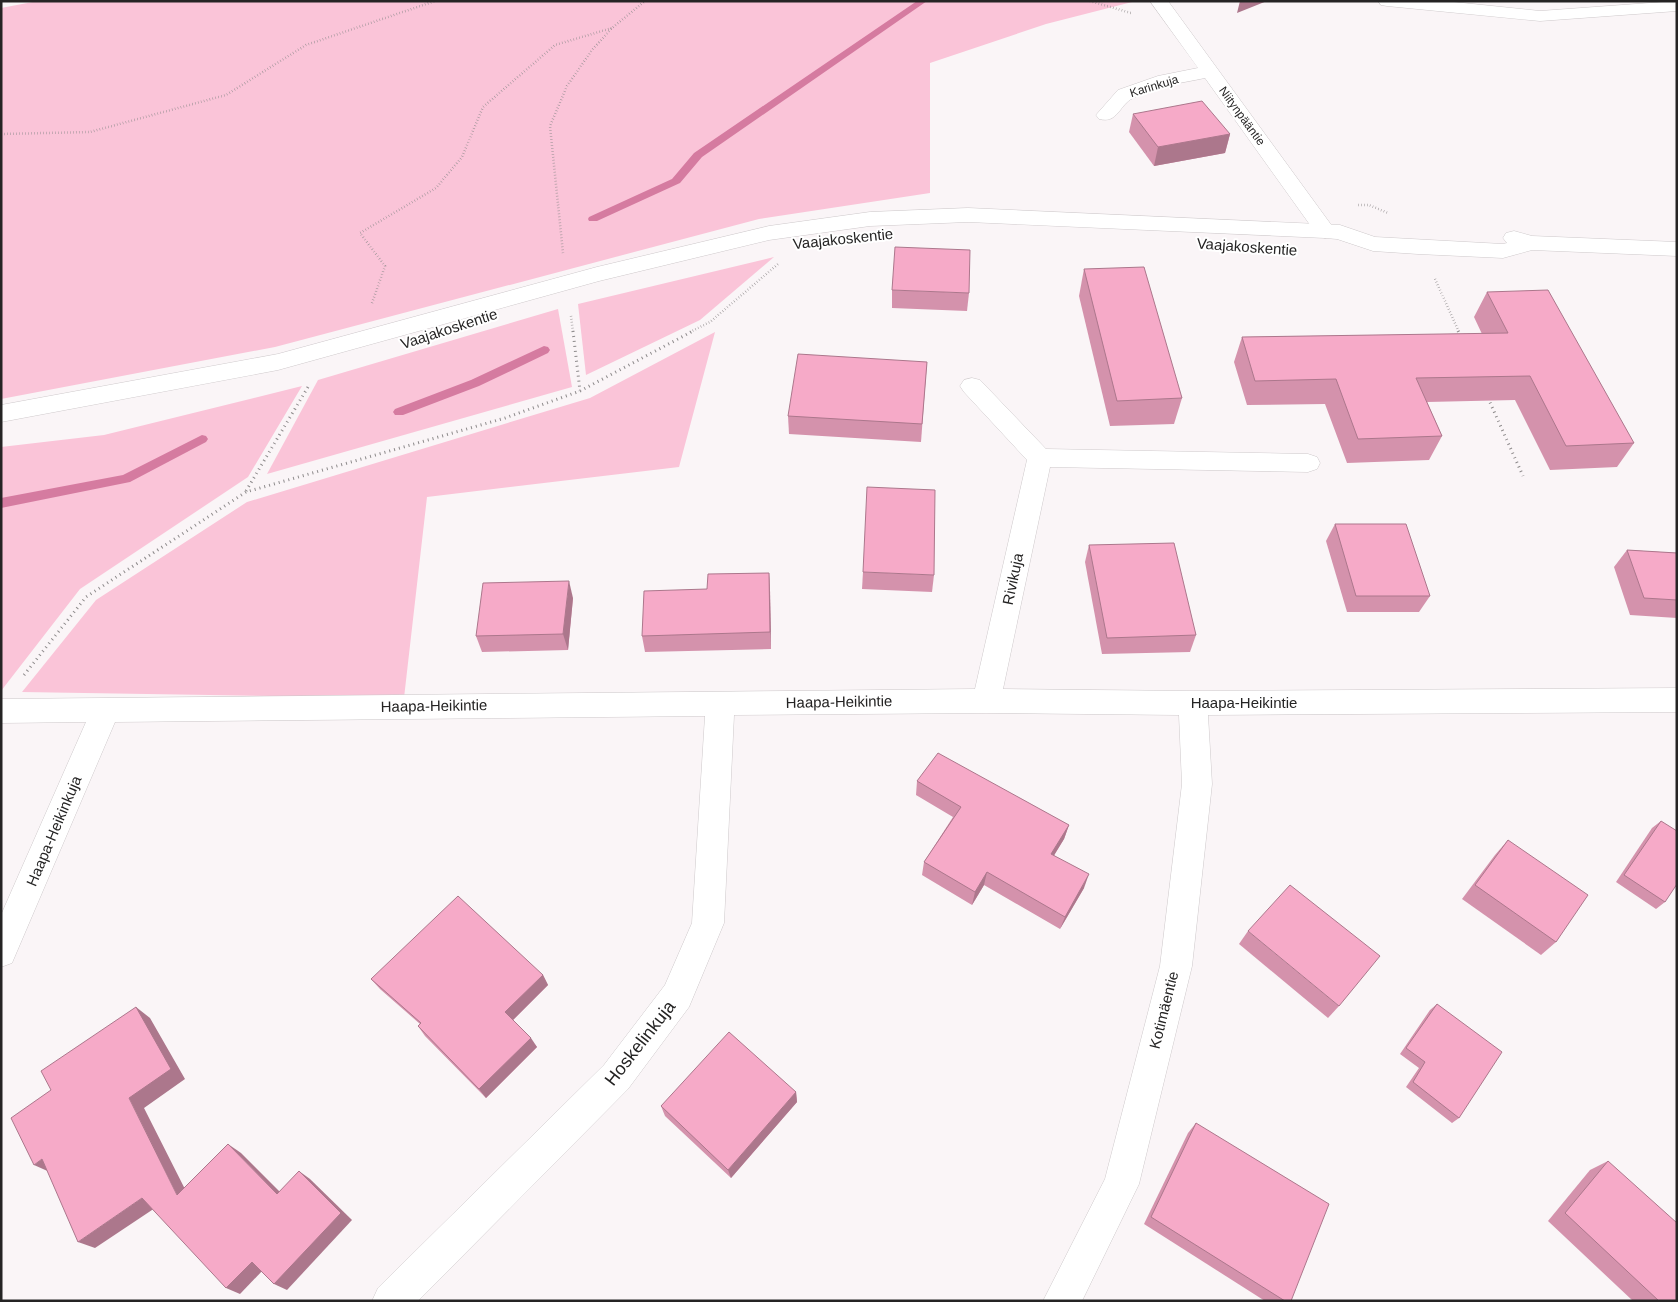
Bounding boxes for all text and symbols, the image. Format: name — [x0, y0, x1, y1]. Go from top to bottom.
street label: Karinkuja — [1128, 72, 1180, 100]
street label: Niitynpääntie — [1216, 84, 1268, 148]
street label: Vaajakoskentie — [792, 225, 894, 252]
street label: Vaajakoskentie — [1196, 235, 1298, 258]
street label: Vaajakoskentie — [398, 305, 499, 352]
street label: Rivikuja — [999, 551, 1026, 606]
street label: Haapa-Heikintie — [785, 692, 892, 711]
street label: Haapa-Heikintie — [1191, 694, 1297, 711]
street label: Haapa-Heikintie — [380, 696, 487, 715]
street label: Haapa-Heikinkuja — [23, 772, 85, 889]
street label: Kotimäentie — [1146, 969, 1181, 1050]
street label: Hoskelinkuja — [601, 996, 680, 1089]

